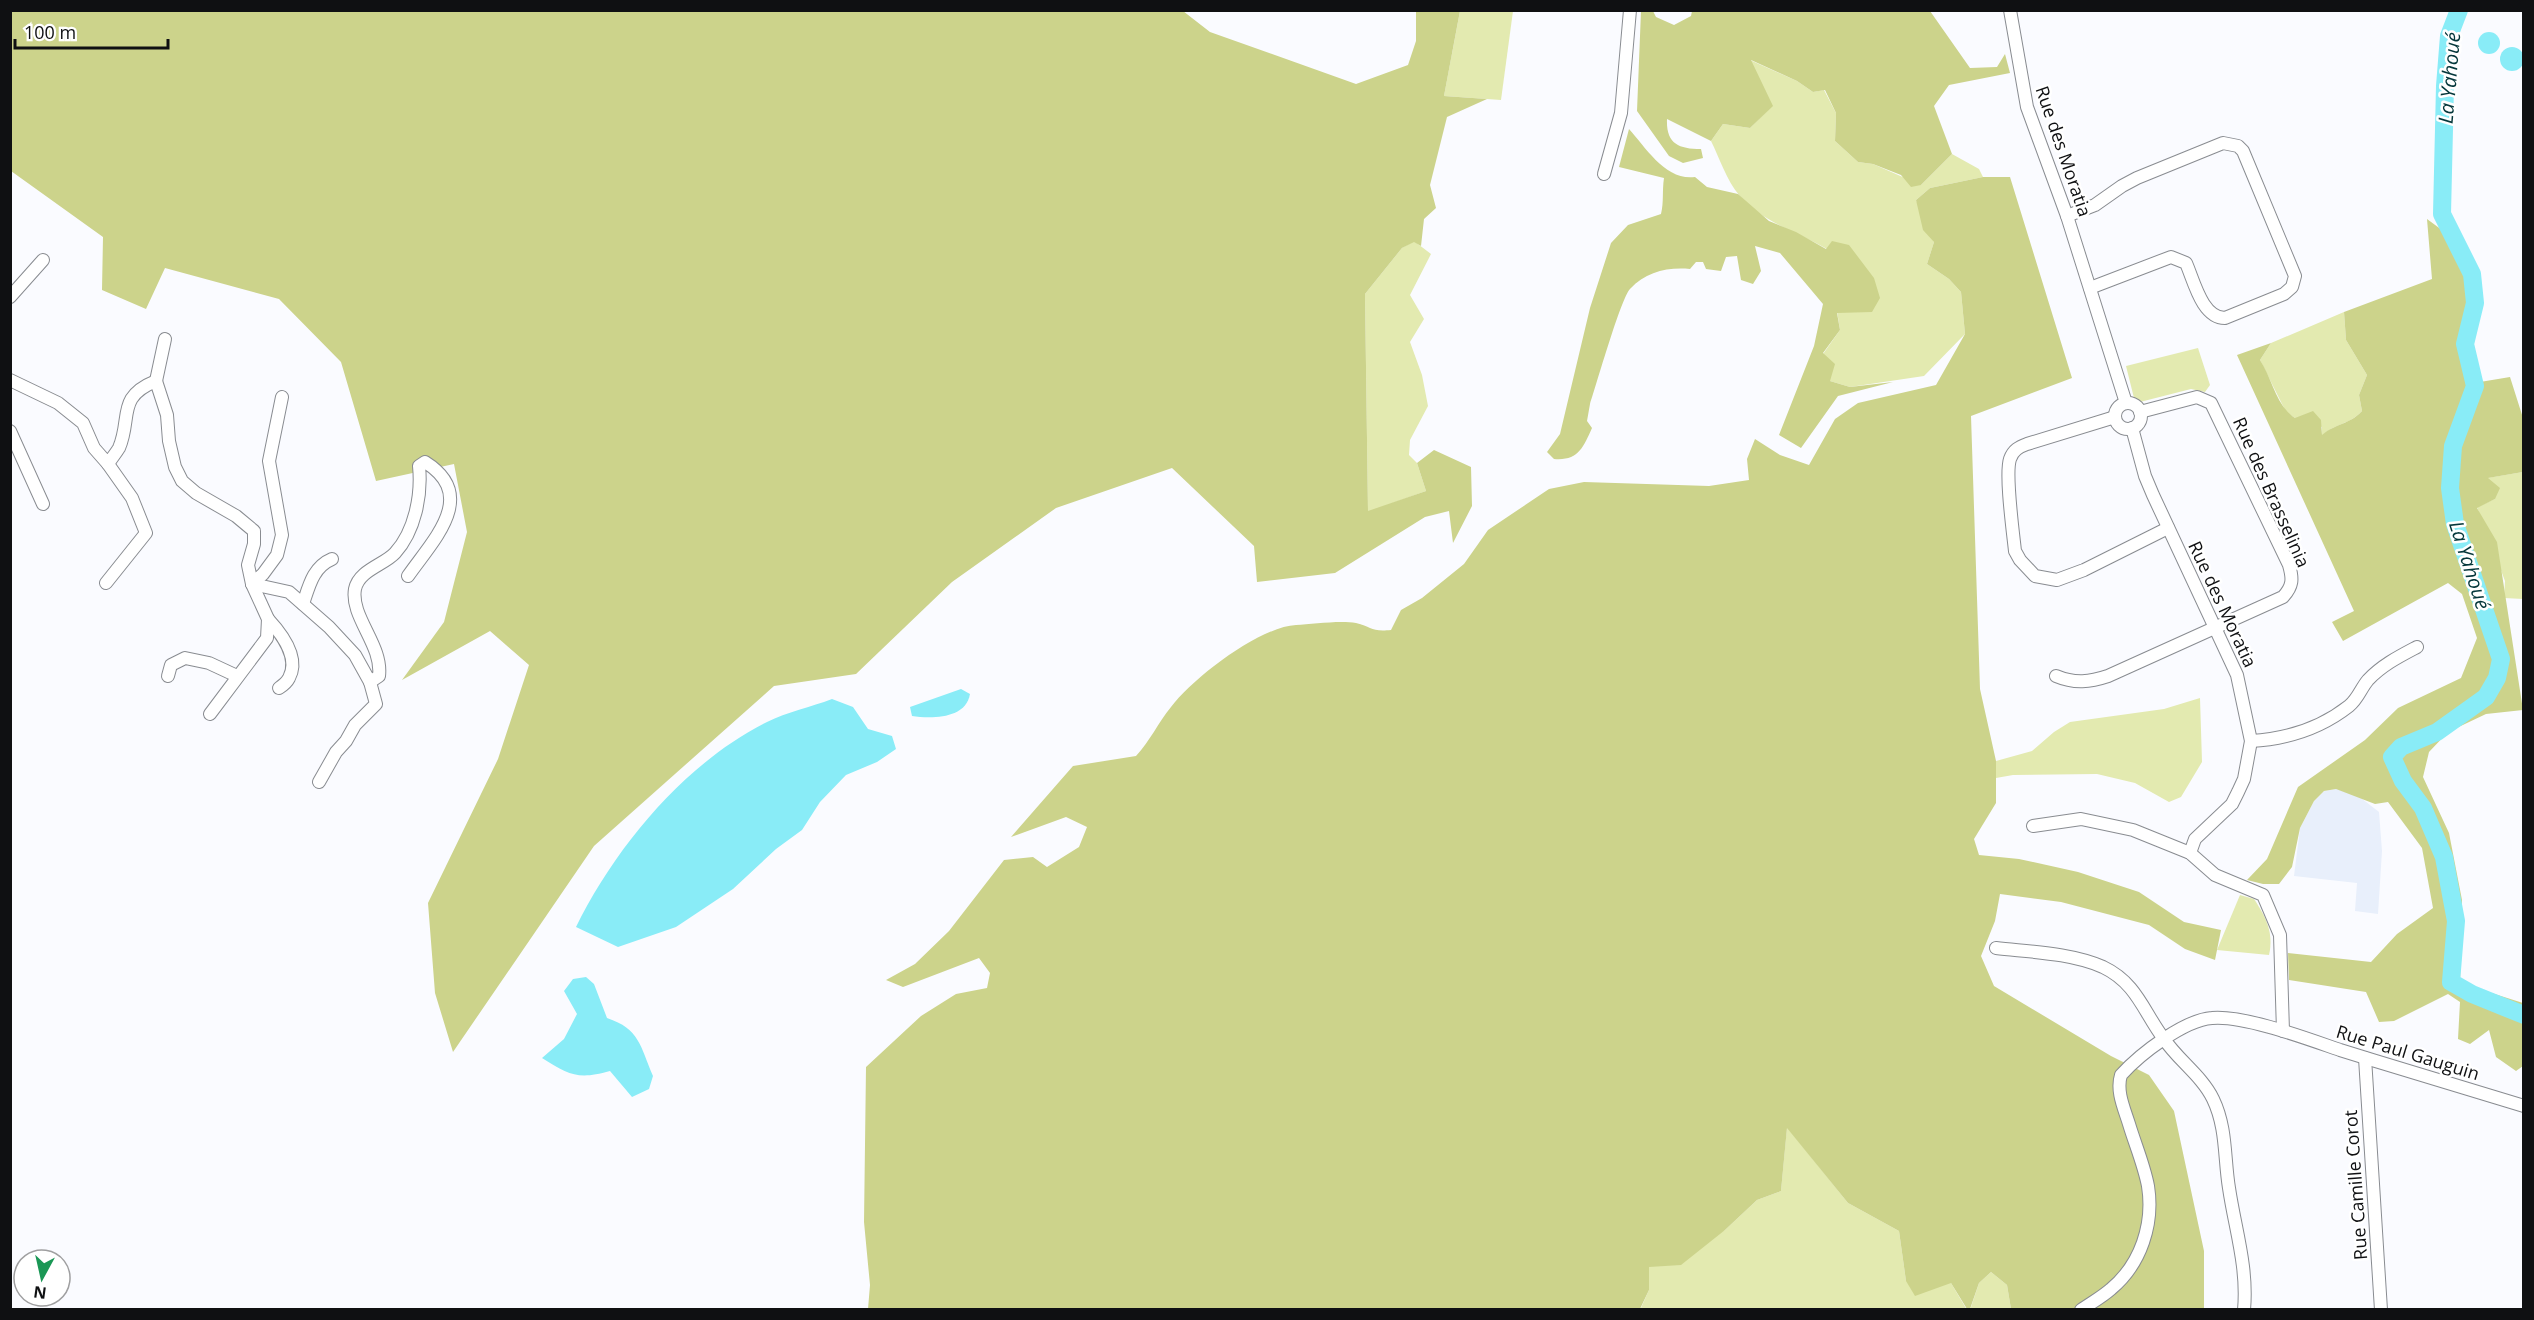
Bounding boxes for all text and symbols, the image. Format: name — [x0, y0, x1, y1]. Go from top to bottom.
scale bar — [15, 12, 168, 50]
text: 100 m — [24, 20, 76, 44]
water label: La Yahoué — [2432, 31, 2466, 125]
street label: Rue des Moratia — [2030, 82, 2098, 220]
street label: Rue des Brasselinia — [2228, 413, 2316, 571]
water label: La Yahoué — [2443, 517, 2497, 613]
street label: Rue des Moratia — [2183, 537, 2263, 671]
street label: Rue Paul Gauguin — [2333, 1019, 2483, 1085]
street label: Rue Camille Corot — [2338, 1109, 2372, 1261]
north arrow — [12, 1248, 72, 1308]
text: N — [32, 1281, 48, 1305]

